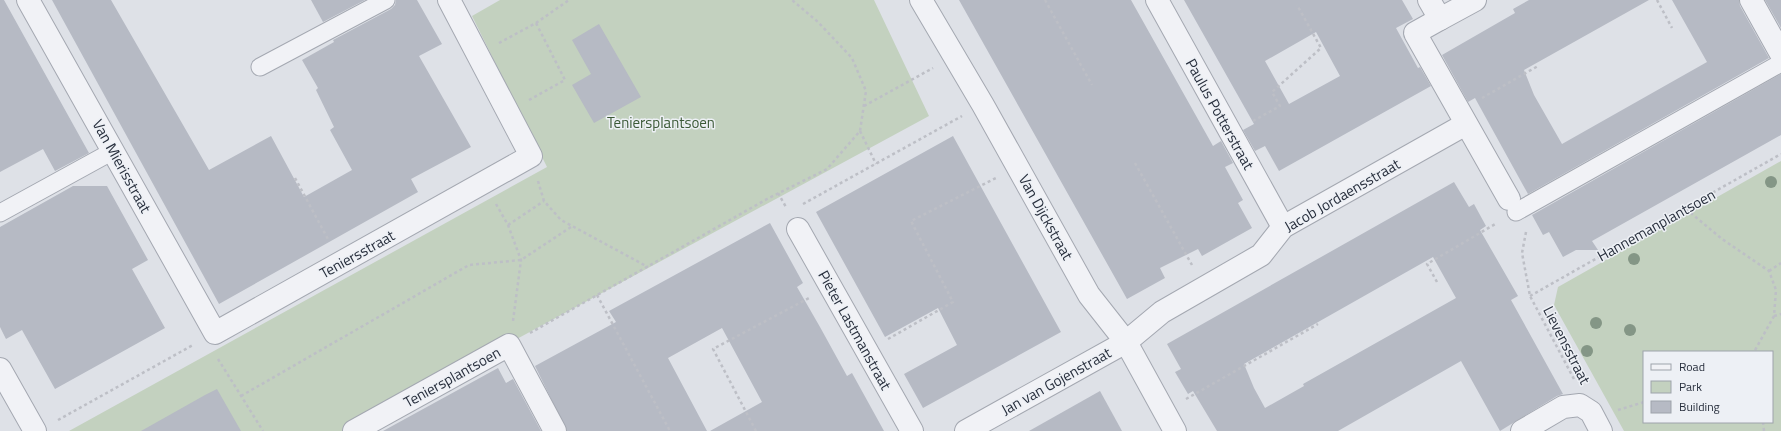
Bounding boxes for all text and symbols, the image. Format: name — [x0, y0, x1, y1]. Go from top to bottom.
street label: Paulus Potterstraat — [1180, 54, 1260, 174]
park label: Teniersplantsoen — [607, 111, 715, 134]
street label: Van Mierisstraat — [87, 115, 158, 218]
street label: Jacob Jordaensstraat — [1280, 152, 1405, 238]
street label: Van Dijckstraat — [1013, 170, 1079, 265]
street label: Hannemanplantsoen — [1593, 183, 1719, 267]
street label: Teniersstraat — [315, 223, 399, 284]
street label: Pieter Lastmanstraat — [813, 266, 898, 395]
street label: Lievensstraat — [1537, 302, 1597, 389]
street label: Teniersplantsoen — [399, 341, 505, 413]
street label: Jan van Gojenstraat — [997, 341, 1116, 421]
legend — [1643, 351, 1773, 423]
text: Road — [1679, 357, 1705, 376]
text: Park — [1679, 377, 1702, 396]
text: Building — [1679, 397, 1720, 416]

